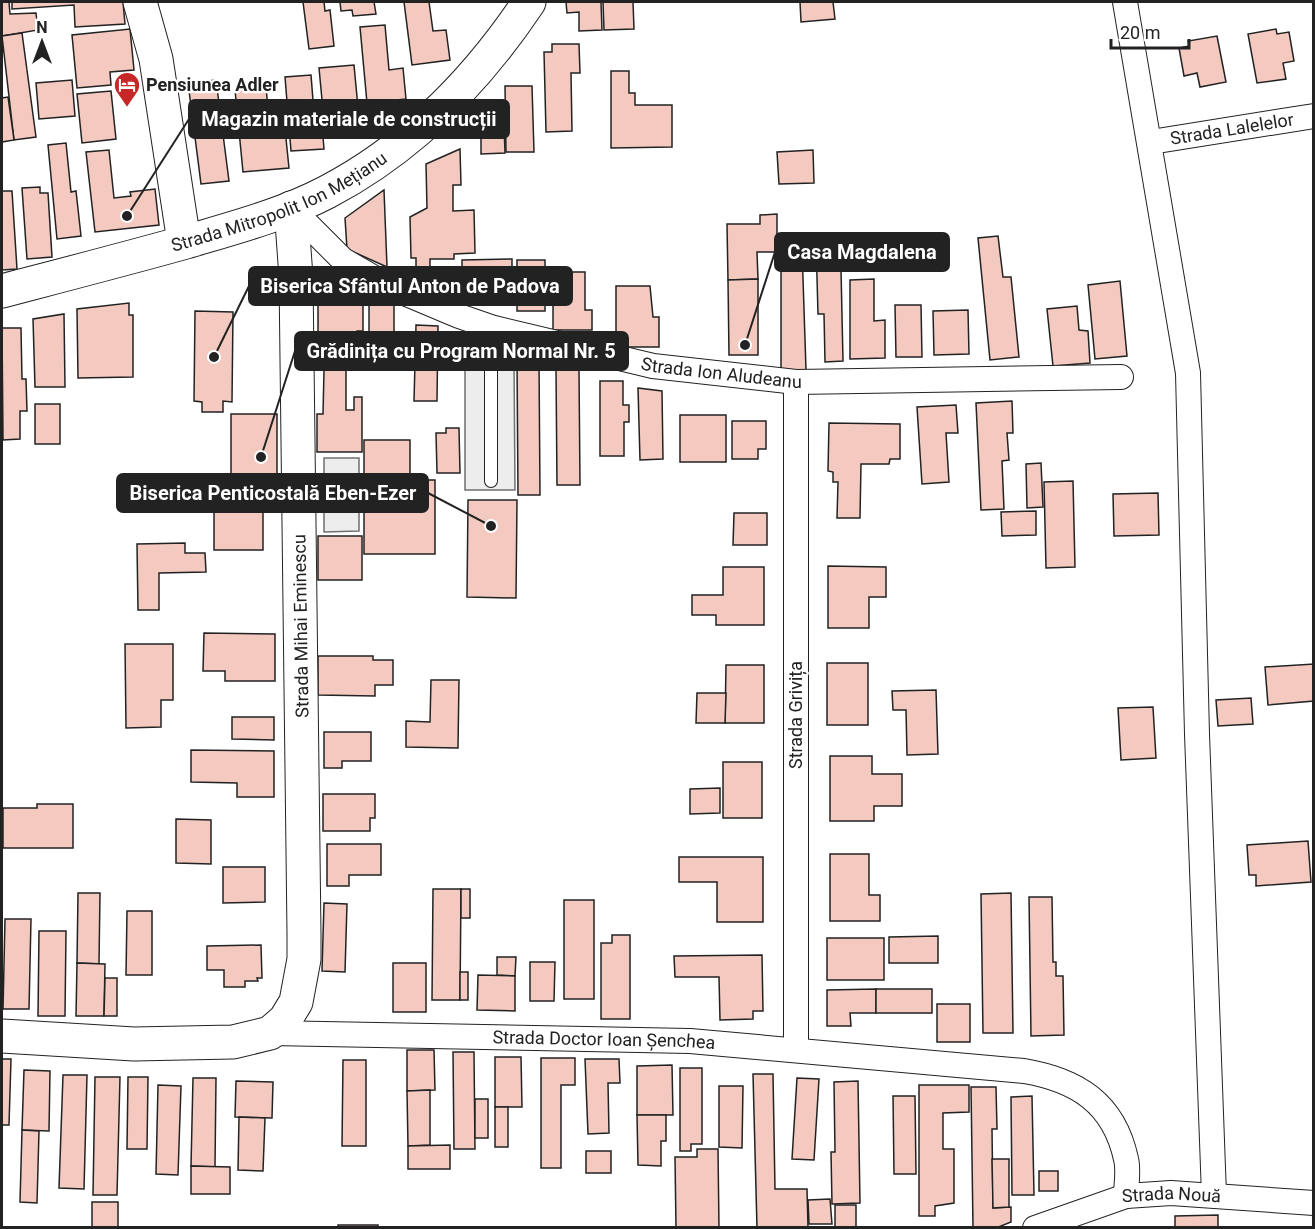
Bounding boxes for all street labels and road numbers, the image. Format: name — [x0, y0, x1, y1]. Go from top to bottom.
street label: Strada Lalelelor — [1169, 108, 1295, 149]
street label: Strada Mitropolit Ion Mețianu — [169, 147, 391, 256]
street label: Strada Ion Aludeanu — [639, 353, 802, 392]
street label: Strada Mihai Eminescu — [288, 534, 313, 718]
street label: Strada Grivița — [785, 661, 807, 769]
street label: Strada Doctor Ioan Șenchea — [492, 1026, 716, 1053]
street label: Strada Nouă — [1121, 1182, 1222, 1206]

